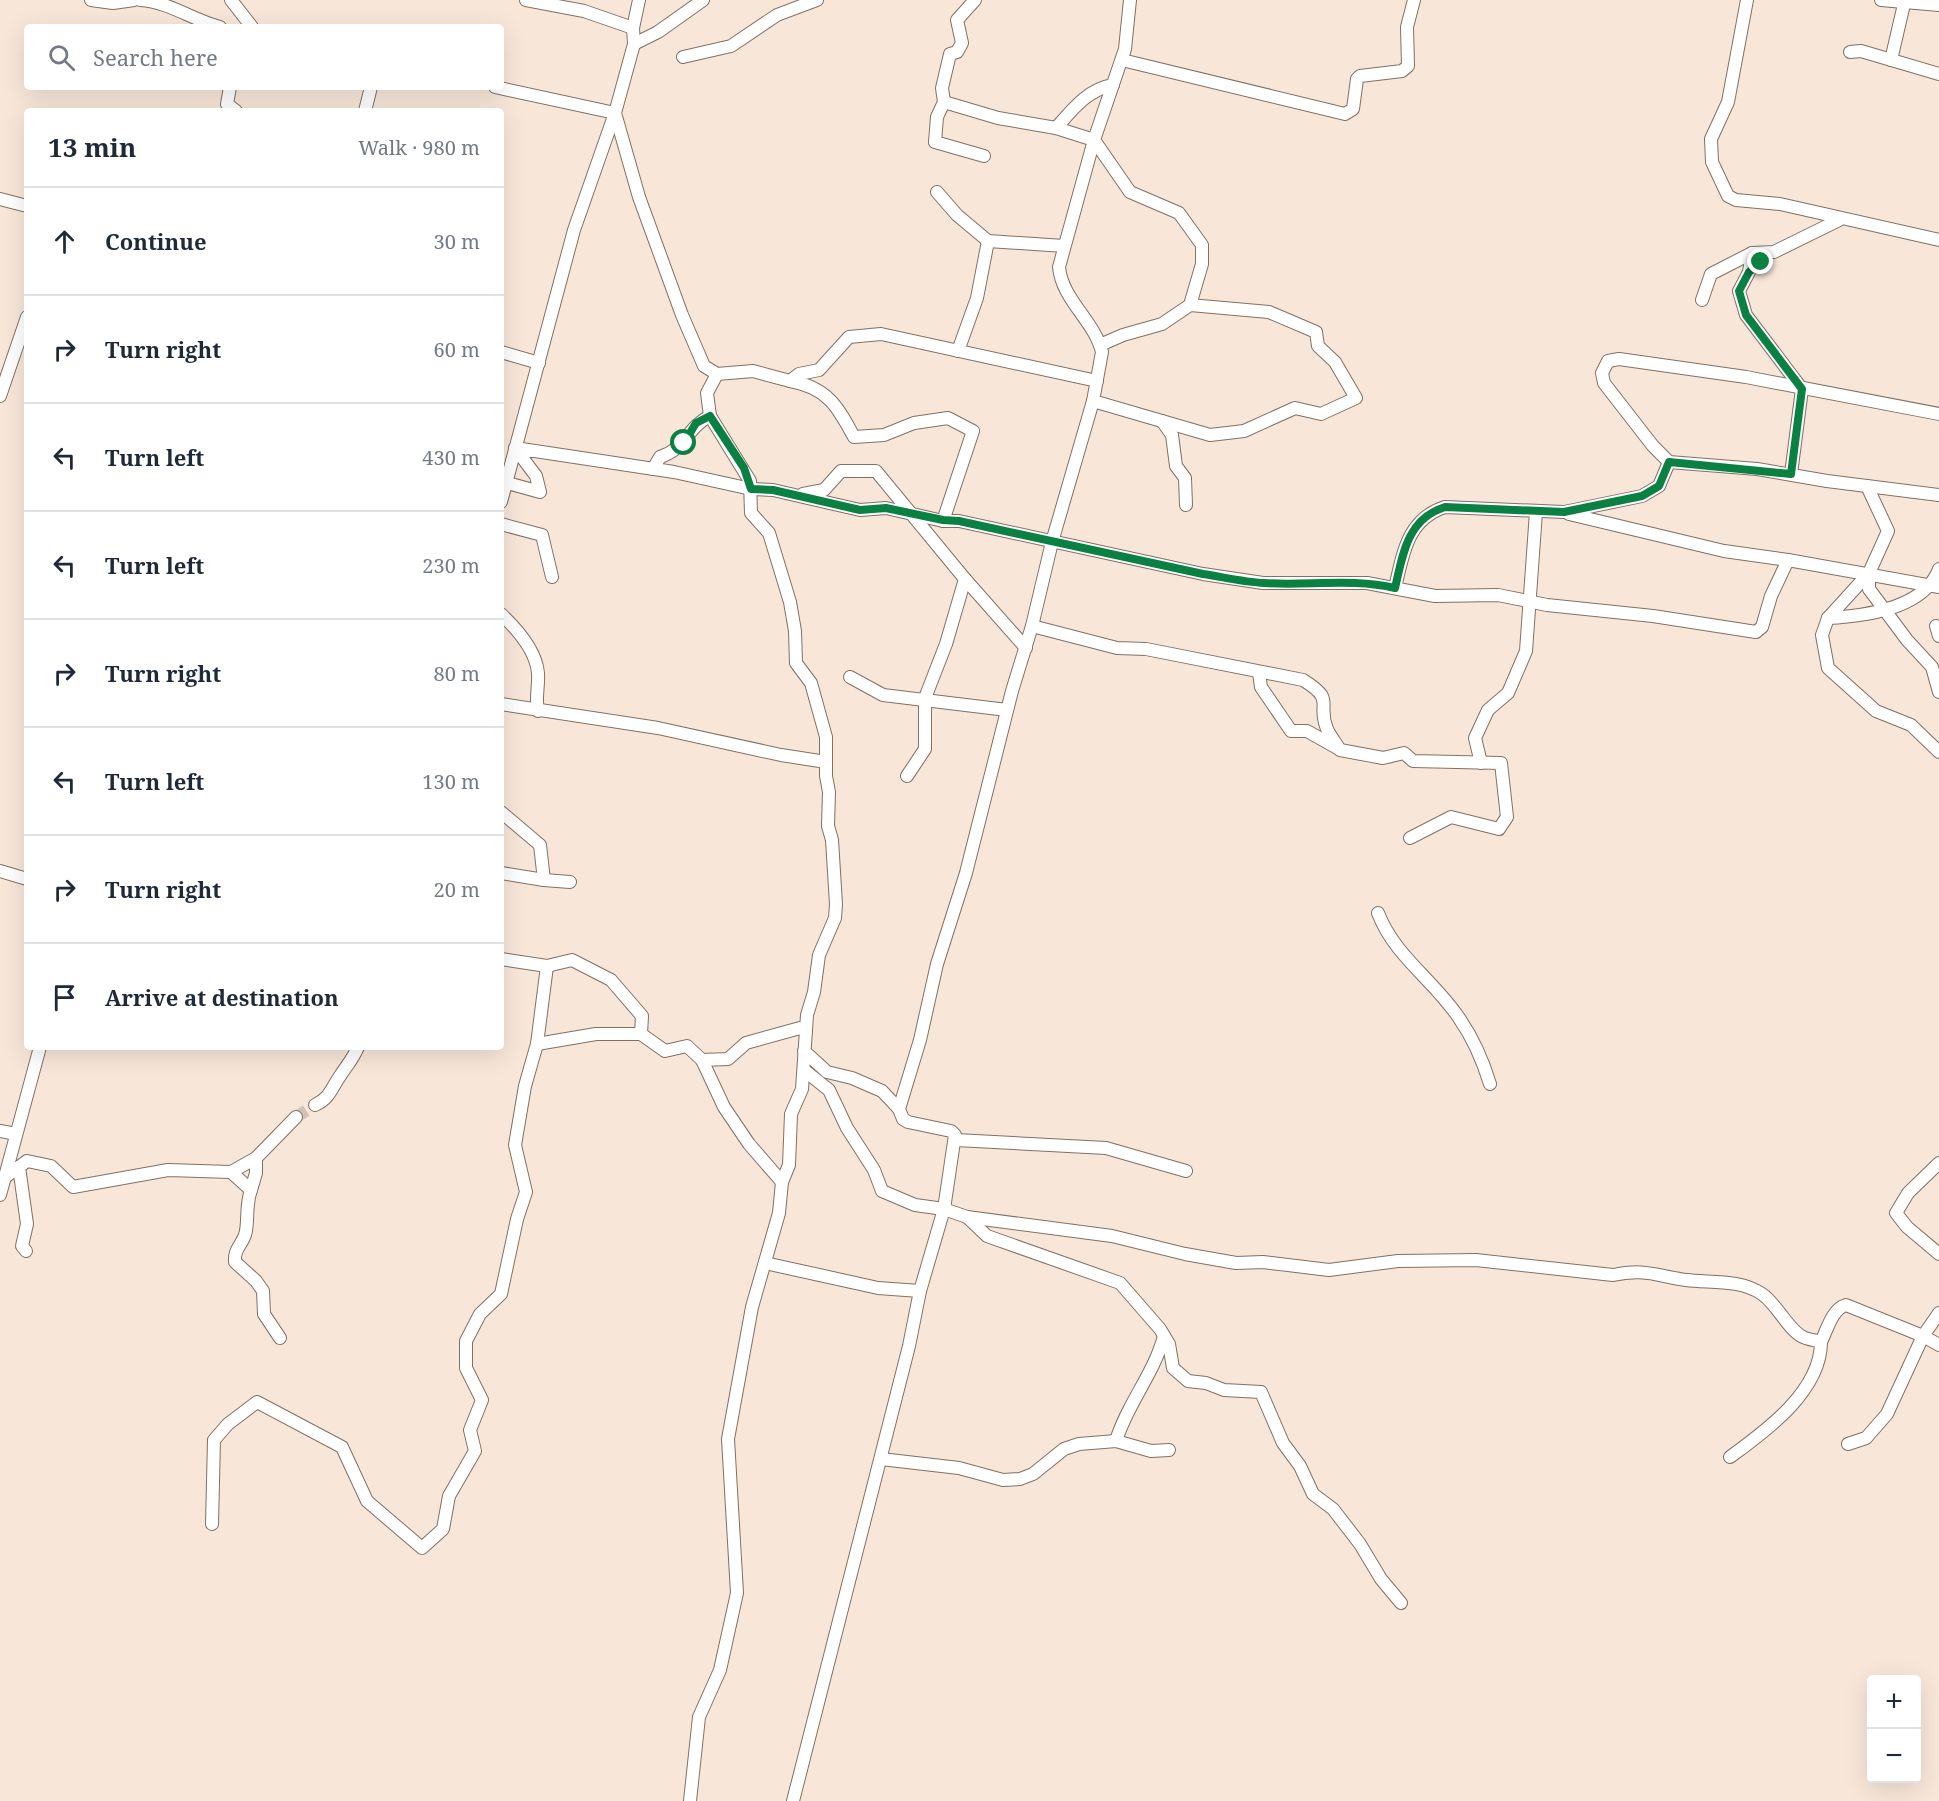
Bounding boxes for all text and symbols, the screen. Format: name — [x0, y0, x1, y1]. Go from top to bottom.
search box — [24, 24, 504, 90]
icon: search — [45, 41, 78, 74]
text: Search here — [93, 42, 218, 72]
text: 13 min — [48, 129, 136, 165]
text: Walk · 980 m — [358, 134, 480, 161]
icon: ahead — [48, 225, 81, 258]
text: Continue — [105, 226, 207, 256]
text: 30 m — [434, 228, 480, 255]
route end — [1747, 248, 1773, 274]
icon: right — [48, 333, 81, 366]
text: Turn right — [105, 334, 221, 364]
text: 60 m — [434, 336, 480, 363]
route start — [670, 429, 696, 455]
icon: left — [48, 441, 81, 474]
text: Turn left — [105, 442, 204, 472]
text: 430 m — [422, 444, 480, 471]
icon: left — [48, 549, 81, 582]
text: Turn left — [105, 550, 204, 580]
text: 230 m — [422, 552, 480, 579]
icon: right — [48, 657, 81, 690]
text: Turn right — [105, 658, 221, 688]
text: 80 m — [434, 660, 480, 687]
icon: left — [48, 765, 81, 798]
text: Turn left — [105, 766, 204, 796]
text: 130 m — [422, 768, 480, 795]
icon: right — [48, 873, 81, 906]
text: Turn right — [105, 874, 221, 904]
text: 20 m — [434, 876, 480, 903]
icon: arrive — [48, 981, 81, 1014]
text: Arrive at destination — [105, 982, 339, 1012]
map controls — [1867, 1675, 1921, 1783]
button: + — [1867, 1675, 1921, 1729]
button: − — [1867, 1729, 1921, 1783]

